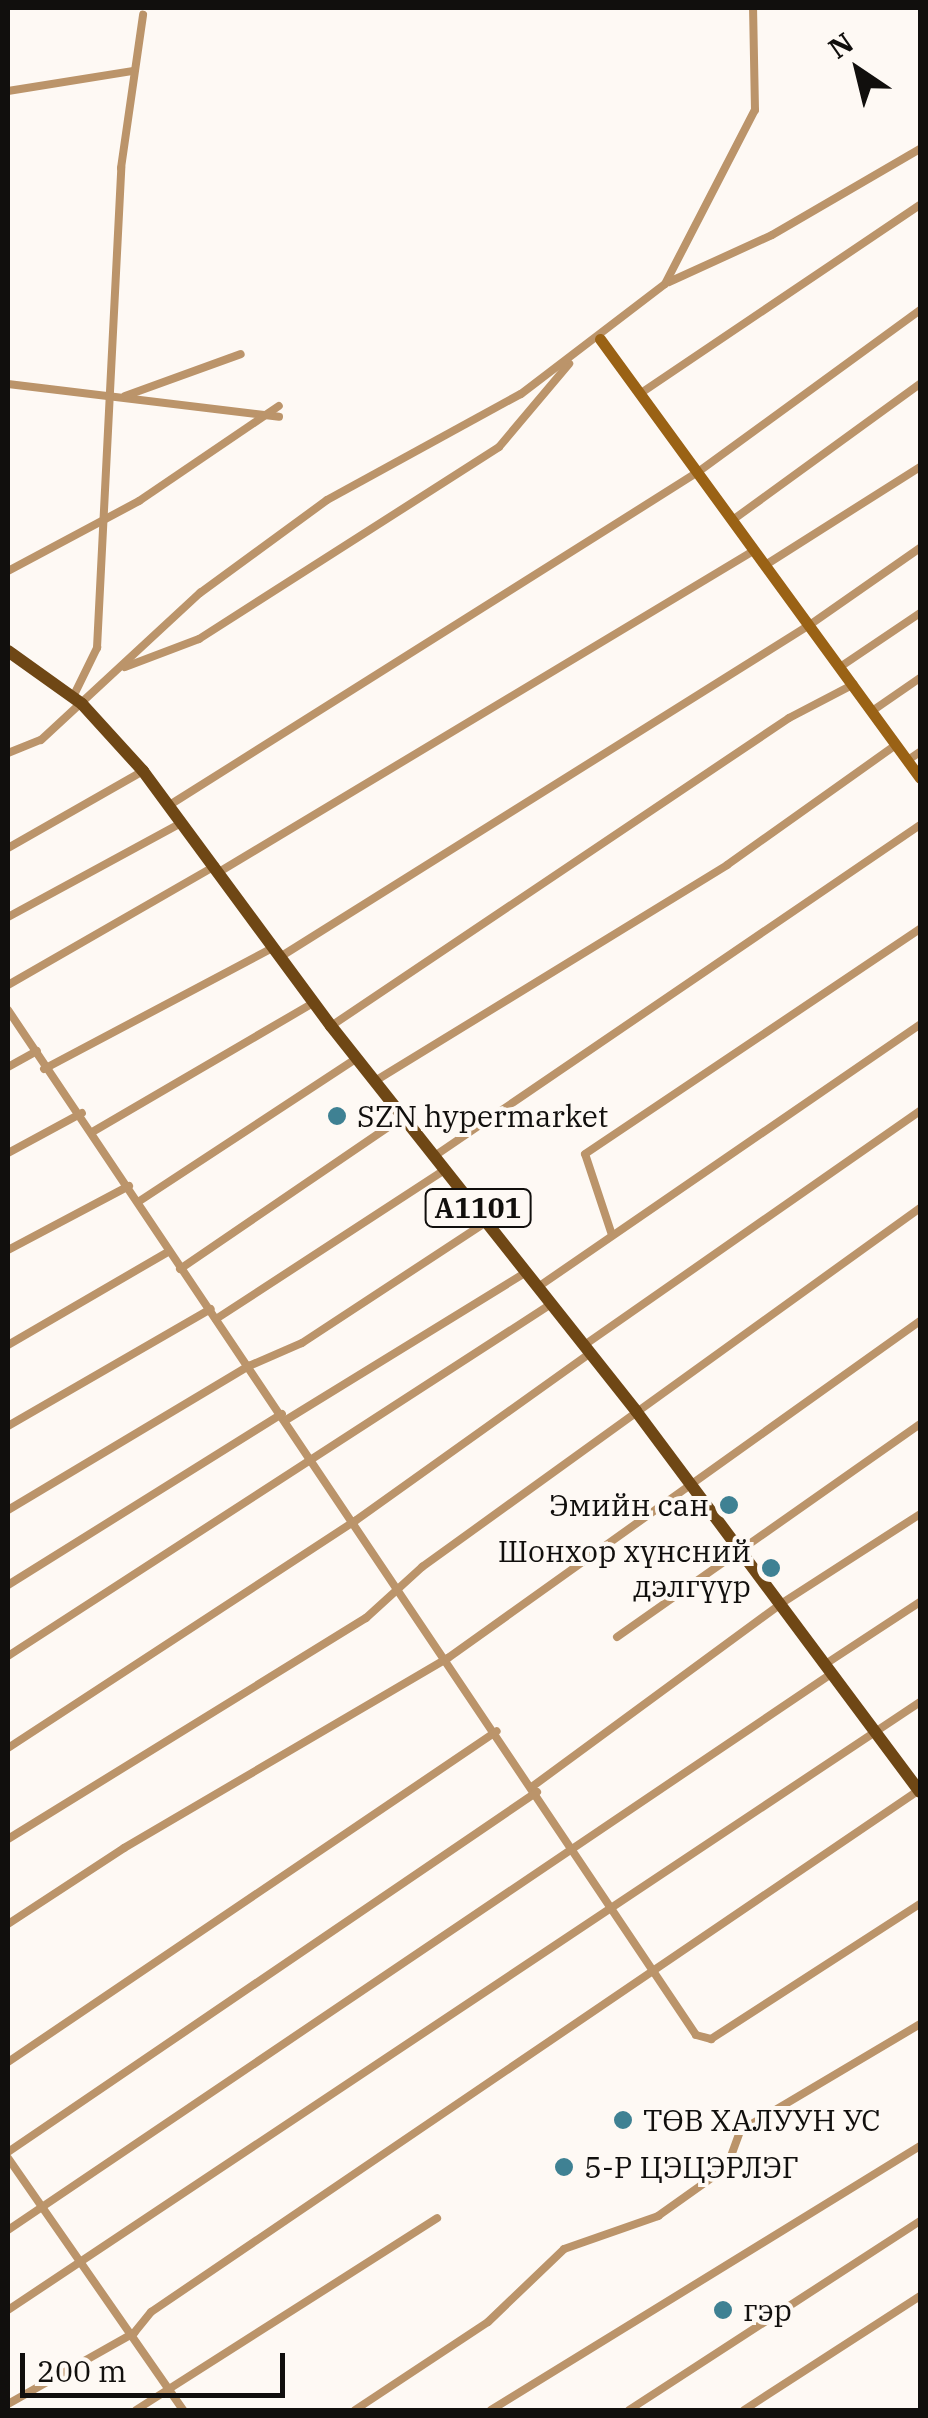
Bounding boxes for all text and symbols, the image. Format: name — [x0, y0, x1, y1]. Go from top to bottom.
north arrow — [808, 20, 908, 120]
text: N — [821, 24, 860, 67]
place label: SZN hypermarket — [357, 1098, 608, 1134]
marker: SZN hypermarket — [326, 1105, 348, 1127]
road number: A1101 — [423, 1185, 533, 1231]
place label: Эмийн сан — [549, 1487, 709, 1523]
marker: Эмийн сан — [718, 1494, 740, 1516]
place label: Шонхор хүнсний дэлгүүр — [498, 1533, 751, 1604]
marker: Шонхор хүнсний дэлгүүр — [760, 1557, 782, 1579]
place label: ТӨВ ХАЛУУН УС — [643, 2102, 881, 2138]
marker: ТӨВ ХАЛУУН УС — [612, 2109, 634, 2131]
place label: 5-Р ЦЭЦЭРЛЭГ — [584, 2149, 799, 2185]
marker: 5-Р ЦЭЦЭРЛЭГ — [553, 2156, 575, 2178]
place label: гэр — [743, 2292, 792, 2328]
marker: гэр — [712, 2299, 734, 2321]
scale bar — [25, 2333, 290, 2395]
text: 200 m — [37, 2351, 127, 2390]

